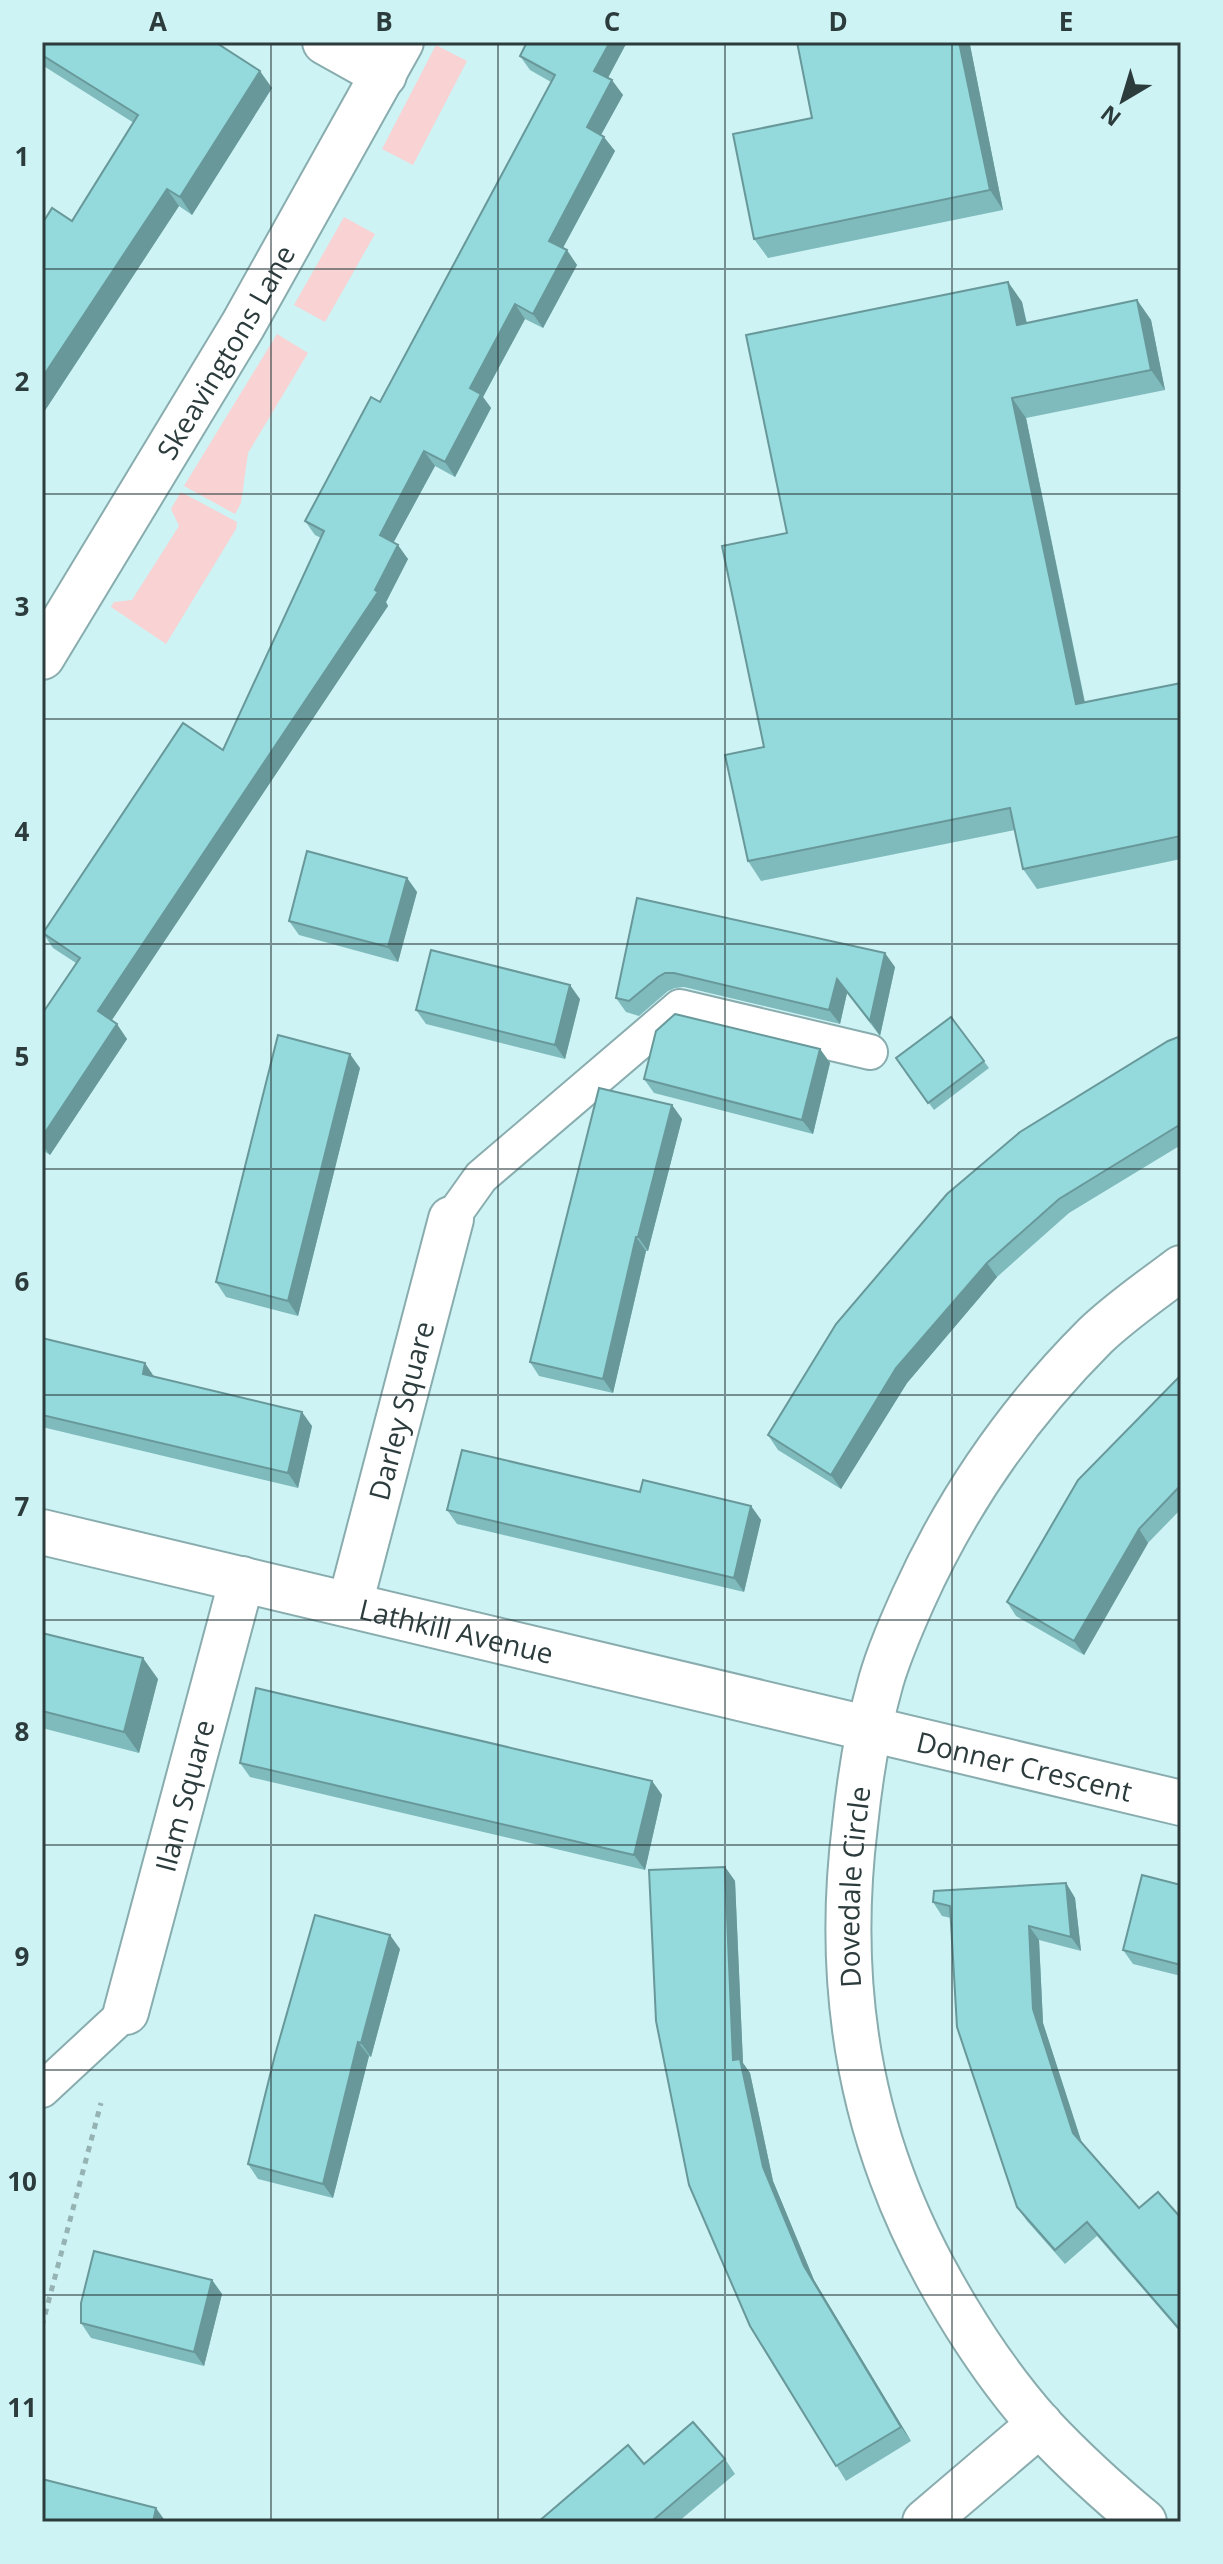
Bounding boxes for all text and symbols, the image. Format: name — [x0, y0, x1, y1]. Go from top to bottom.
text: A — [149, 3, 167, 39]
text: B — [375, 3, 393, 39]
text: C — [604, 3, 620, 39]
text: D — [828, 3, 848, 39]
text: E — [1059, 3, 1073, 39]
north arrow — [1083, 60, 1163, 140]
text: N — [1094, 99, 1126, 134]
text: 1 — [15, 138, 29, 174]
street label: Skeavingtons Lane — [147, 238, 303, 466]
text: 2 — [15, 363, 30, 399]
text: 3 — [15, 588, 29, 624]
text: 4 — [15, 813, 30, 849]
text: 5 — [15, 1038, 29, 1074]
text: 6 — [15, 1263, 30, 1299]
street label: Darley Square — [359, 1317, 442, 1504]
text: 7 — [15, 1488, 30, 1524]
street label: Lathkill Avenue — [356, 1589, 557, 1672]
text: 8 — [15, 1713, 29, 1749]
street label: Ilam Square — [145, 1715, 223, 1876]
street label: Donner Crescent — [913, 1722, 1136, 1810]
street label: Dovedale Circle — [829, 1784, 878, 1989]
text: 9 — [15, 1938, 29, 1974]
text: 10 — [7, 2163, 37, 2199]
text: 11 — [7, 2389, 37, 2425]

